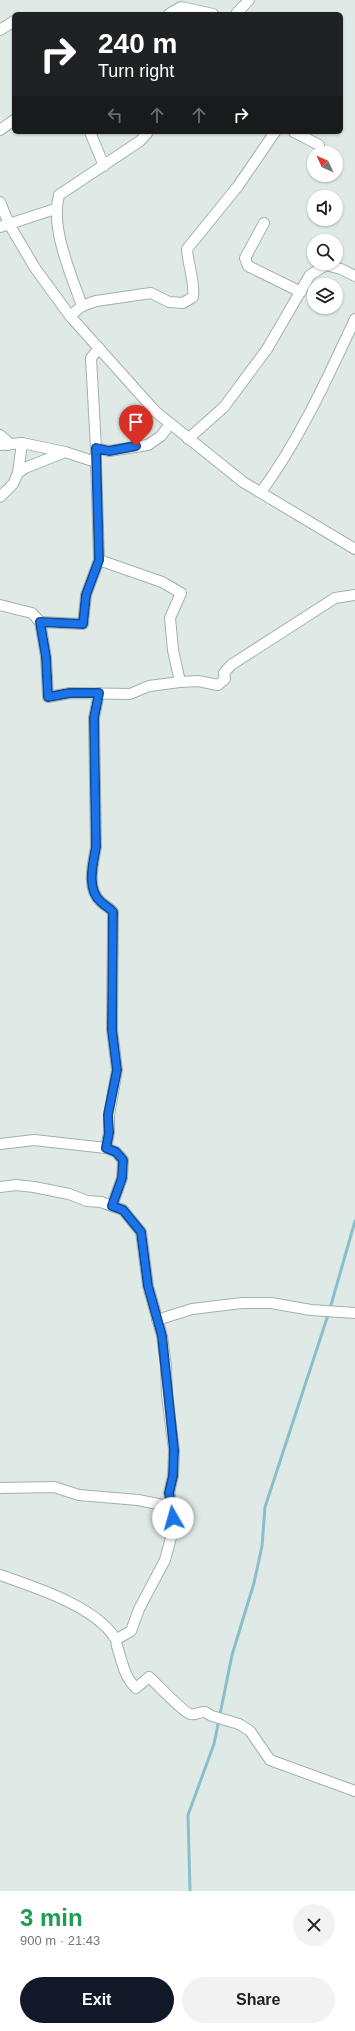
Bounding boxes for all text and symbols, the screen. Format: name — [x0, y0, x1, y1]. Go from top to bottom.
icon: right — [32, 28, 84, 80]
text: 240 m — [98, 28, 177, 59]
text: Turn right — [98, 61, 174, 81]
icon: left — [104, 104, 126, 126]
icon: ahead — [146, 104, 168, 126]
icon: ahead — [188, 104, 210, 126]
icon: right — [230, 104, 252, 126]
north arrow — [307, 146, 343, 182]
map controls — [307, 146, 343, 314]
button: sound — [307, 190, 343, 226]
button: search — [307, 234, 343, 270]
button: layers — [307, 278, 343, 314]
pin — [119, 405, 153, 446]
icon: arrive — [125, 411, 147, 433]
position arrow — [152, 1497, 194, 1539]
text: 3 min — [20, 1904, 83, 1931]
button: close — [293, 1904, 335, 1946]
text: 900 m · 21:43 — [20, 1933, 100, 1948]
button: Exit — [20, 1977, 174, 2023]
button: Share — [182, 1977, 335, 2023]

